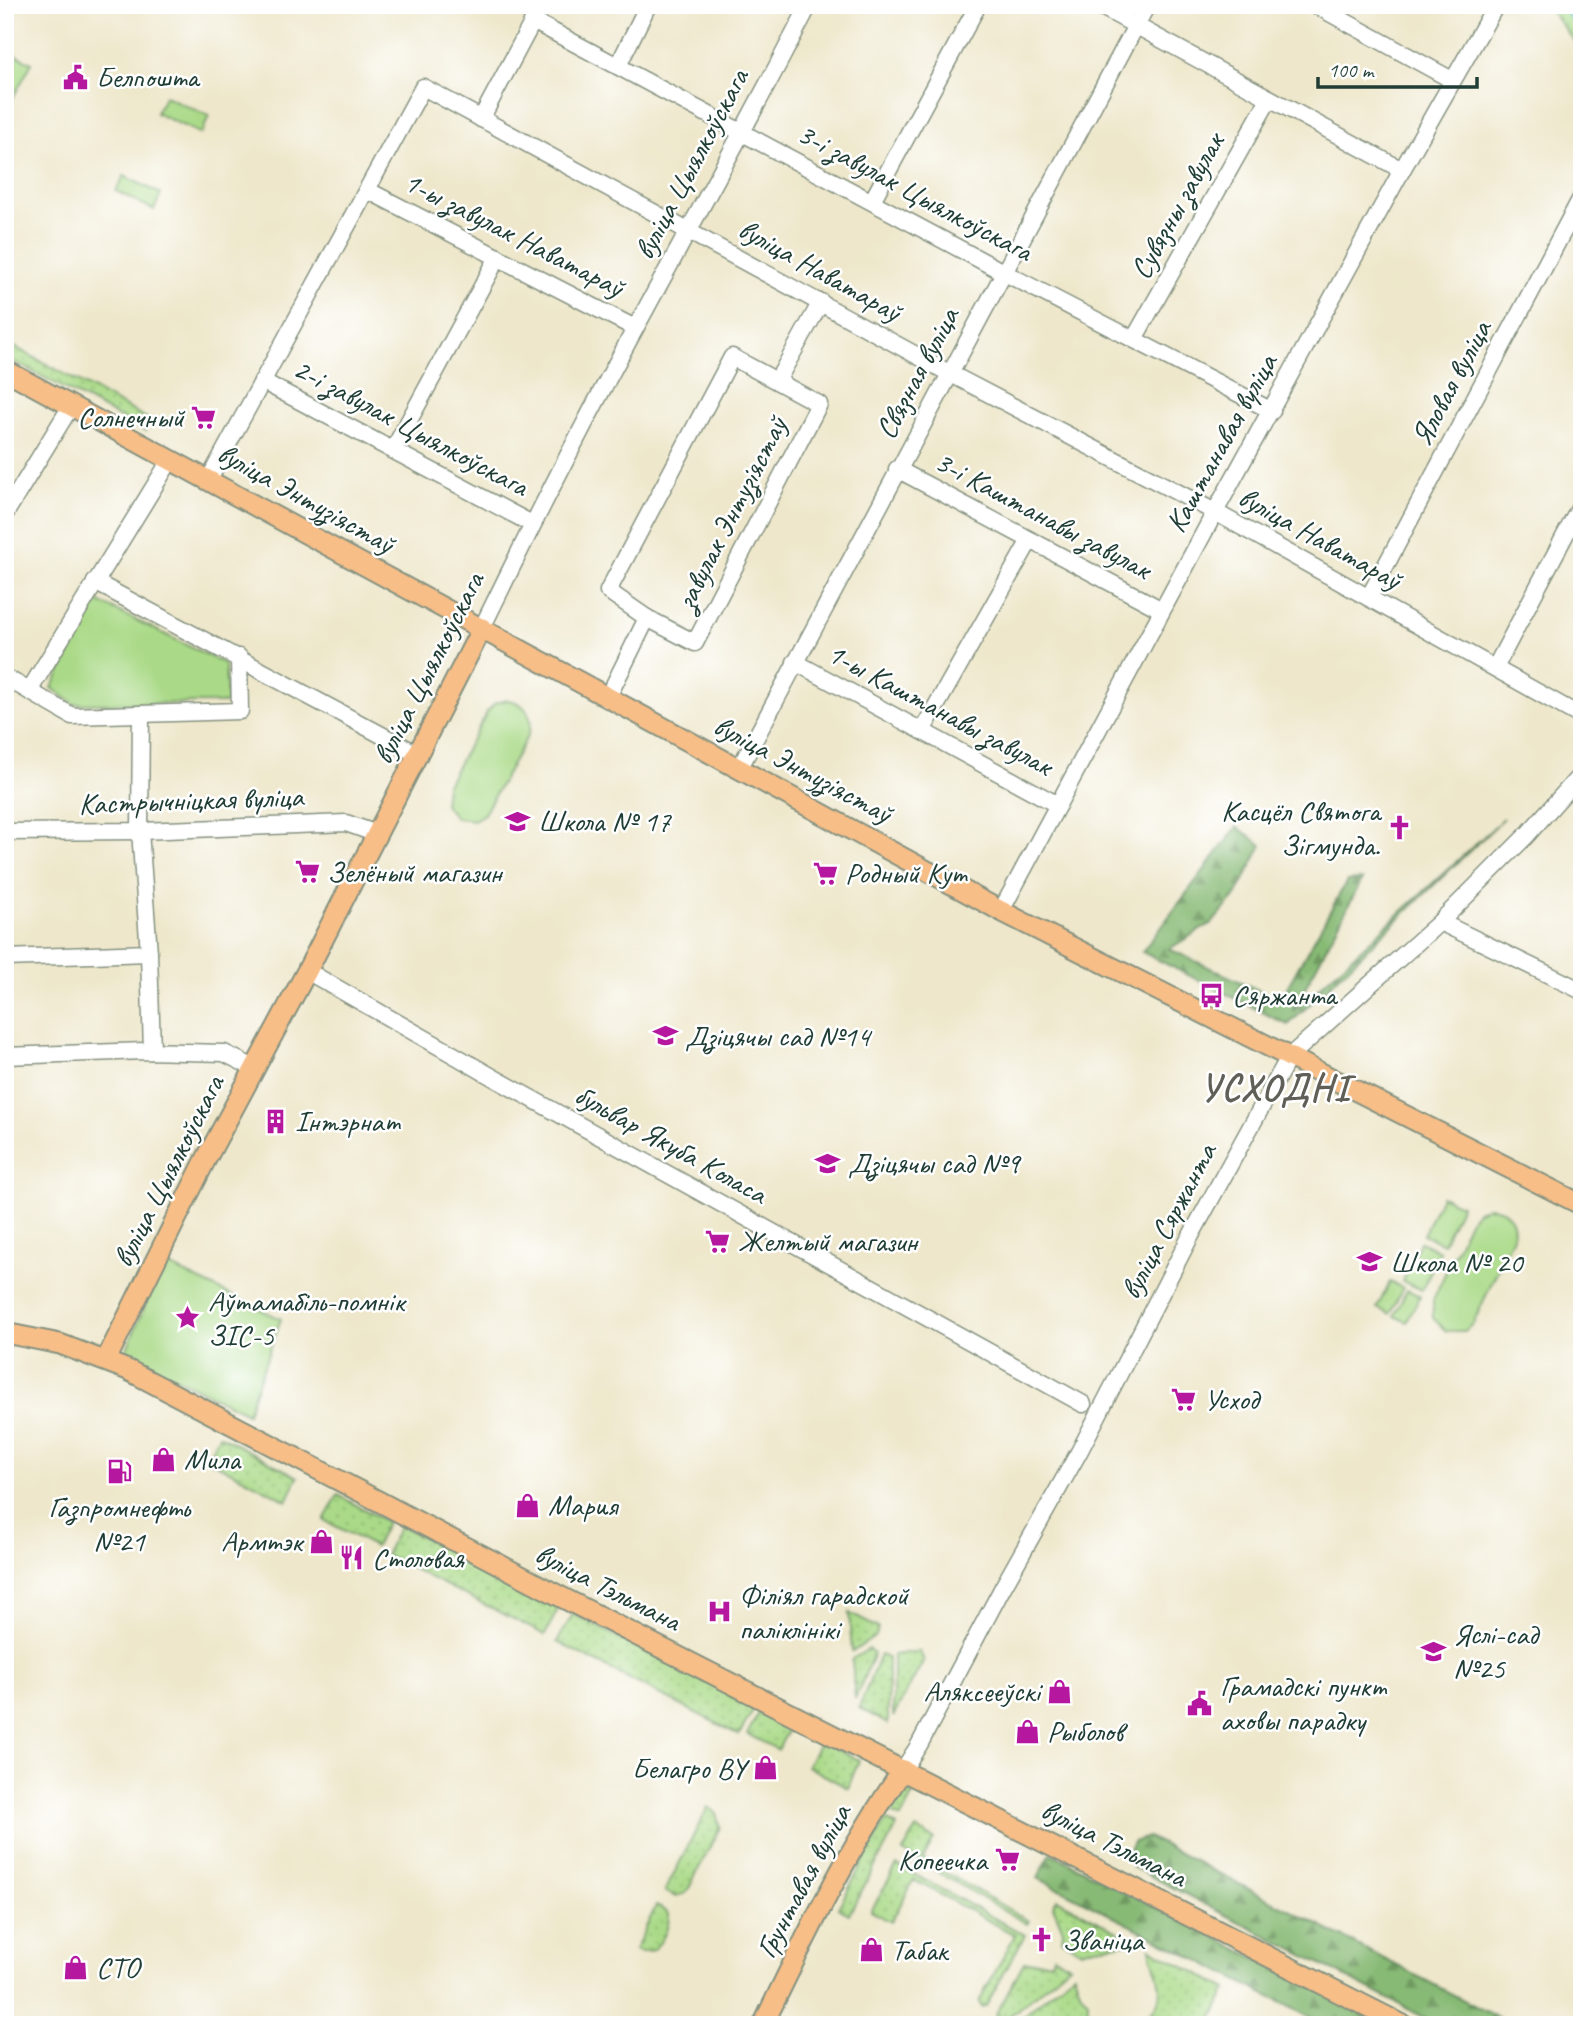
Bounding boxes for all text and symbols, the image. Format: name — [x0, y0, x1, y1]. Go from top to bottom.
scale bar — [1318, 46, 1477, 90]
text: 100 m — [1328, 57, 1375, 83]
place label: Белпошта — [96, 58, 201, 96]
street label: вуліца Цыялкоўскага — [625, 61, 758, 266]
public building icon: Белпошта — [62, 63, 90, 91]
street label: 3-і завулак Цыялкоўскага — [791, 114, 1041, 271]
street label: Сувязны завулак — [1121, 124, 1234, 286]
street label: 1-ы завулак Наватараў — [398, 162, 632, 307]
street label: вуліца Наватараў — [732, 210, 910, 331]
street label: Связная вуліца — [867, 299, 968, 445]
street label: Яловая вуліца — [1402, 312, 1501, 452]
street label: Каштанавая вуліца — [1156, 346, 1287, 539]
street label: 2-і завулак Цыялкоўскага — [287, 349, 537, 506]
place label: Солнечный — [77, 398, 185, 436]
supermarket icon: Солнечный — [190, 403, 218, 431]
street label: завулак Энтузіястаў — [664, 409, 797, 619]
street label: вуліца Энтузіястаў — [211, 434, 403, 563]
street label: 3-і Каштанавы завулак — [928, 442, 1160, 589]
street label: вуліца Наватараў — [1232, 478, 1410, 599]
street label: вуліца Цыялкоўскага — [363, 564, 494, 770]
street label: 1-ы Каштанавы завулак — [821, 634, 1062, 786]
street label: вуліца Энтузіястаў — [707, 706, 901, 833]
street label: Кастрычніцкая вуліца — [78, 777, 306, 823]
place label: Касцёл Святога Зігмунда. — [1221, 792, 1383, 864]
place label: Школа № 17 — [538, 802, 672, 840]
school or university icon: Школа № 17 — [504, 807, 532, 835]
church icon: Касцёл Святога Зігмунда. — [1386, 814, 1414, 842]
place label: Зелёный магазин — [327, 853, 503, 891]
place label: Родный Кут — [845, 854, 969, 892]
supermarket icon: Зелёный магазин — [293, 858, 321, 886]
supermarket icon: Родный Кут — [811, 859, 839, 887]
place label: Сяржанта — [1232, 976, 1339, 1014]
bus stop icon: Сяржанта — [1198, 981, 1226, 1009]
place label: Дзіцячы сад №14 — [685, 1017, 872, 1055]
school or university icon: Дзіцячы сад №14 — [651, 1022, 679, 1050]
district label: УСХОДНІ — [1199, 1064, 1356, 1111]
street label: вуліца Цыялкоўскага — [103, 1067, 234, 1273]
street label: бульвар Якуба Коласа — [568, 1075, 775, 1213]
place label: Інтэрнат — [295, 1102, 401, 1140]
building icon: Інтэрнат — [261, 1107, 289, 1135]
street label: вуліца Сяржанта — [1111, 1135, 1226, 1305]
place label: Дзіцячы сад №9 — [848, 1144, 1022, 1182]
school or university icon: Дзіцячы сад №9 — [814, 1149, 842, 1177]
place label: Желтый магазин — [738, 1222, 919, 1260]
supermarket icon: Желтый магазин — [704, 1227, 732, 1255]
place label: Школа № 20 — [1390, 1243, 1525, 1281]
school or university icon: Школа № 20 — [1356, 1248, 1384, 1276]
place label: Аўтамабіль-помнік ЗІС-5 — [208, 1282, 407, 1354]
place icon: Аўтамабіль-помнік ЗІС-5 — [174, 1304, 202, 1332]
place label: Усход — [1204, 1380, 1262, 1418]
supermarket icon: Усход — [1170, 1385, 1198, 1413]
place label: Мила — [184, 1440, 242, 1478]
shop icon: Мила — [150, 1445, 178, 1473]
fuel station icon: Газпромнефть №21 — [105, 1458, 133, 1486]
place label: Мария — [548, 1486, 620, 1524]
place label: Газпромнефть №21 — [48, 1488, 191, 1560]
shop icon: Мария — [514, 1491, 542, 1519]
place label: Армтэк — [221, 1522, 305, 1560]
shop icon: Армтэк — [308, 1527, 336, 1555]
street label: вуліца Тэльмана — [529, 1534, 689, 1641]
place label: Столовая — [372, 1539, 465, 1577]
restaurant icon: Столовая — [338, 1544, 366, 1572]
place label: Філіял гарадской паліклінікі — [739, 1576, 910, 1648]
hospital icon: Філіял гарадской паліклінікі — [705, 1598, 733, 1626]
place label: Яслі-сад №25 — [1453, 1615, 1540, 1687]
school or university icon: Яслі-сад №25 — [1419, 1637, 1447, 1665]
place label: Грамадскі пункт аховы парадку — [1220, 1667, 1388, 1739]
place label: Аляксееўскі — [923, 1672, 1043, 1710]
shop icon: Аляксееўскі — [1046, 1677, 1074, 1705]
public building icon: Грамадскі пункт аховы парадку — [1186, 1689, 1214, 1717]
place label: Рыболов — [1047, 1712, 1129, 1750]
shop icon: Рыболов — [1013, 1717, 1041, 1745]
place label: Белагро BY — [632, 1749, 751, 1787]
shop icon: Белагро BY — [752, 1754, 780, 1782]
street label: вуліца Тэльмана — [1035, 1790, 1195, 1897]
street label: Грунтавая вуліца — [747, 1796, 860, 1964]
place label: Копеечка — [898, 1841, 989, 1879]
supermarket icon: Копеечка — [993, 1846, 1021, 1874]
place label: Званіца — [1062, 1921, 1146, 1959]
church icon: Званіца — [1028, 1926, 1056, 1954]
place label: Табак — [891, 1931, 949, 1969]
shop icon: Табак — [857, 1936, 885, 1964]
place label: СТО — [96, 1948, 142, 1986]
shop icon: СТО — [62, 1953, 90, 1981]

